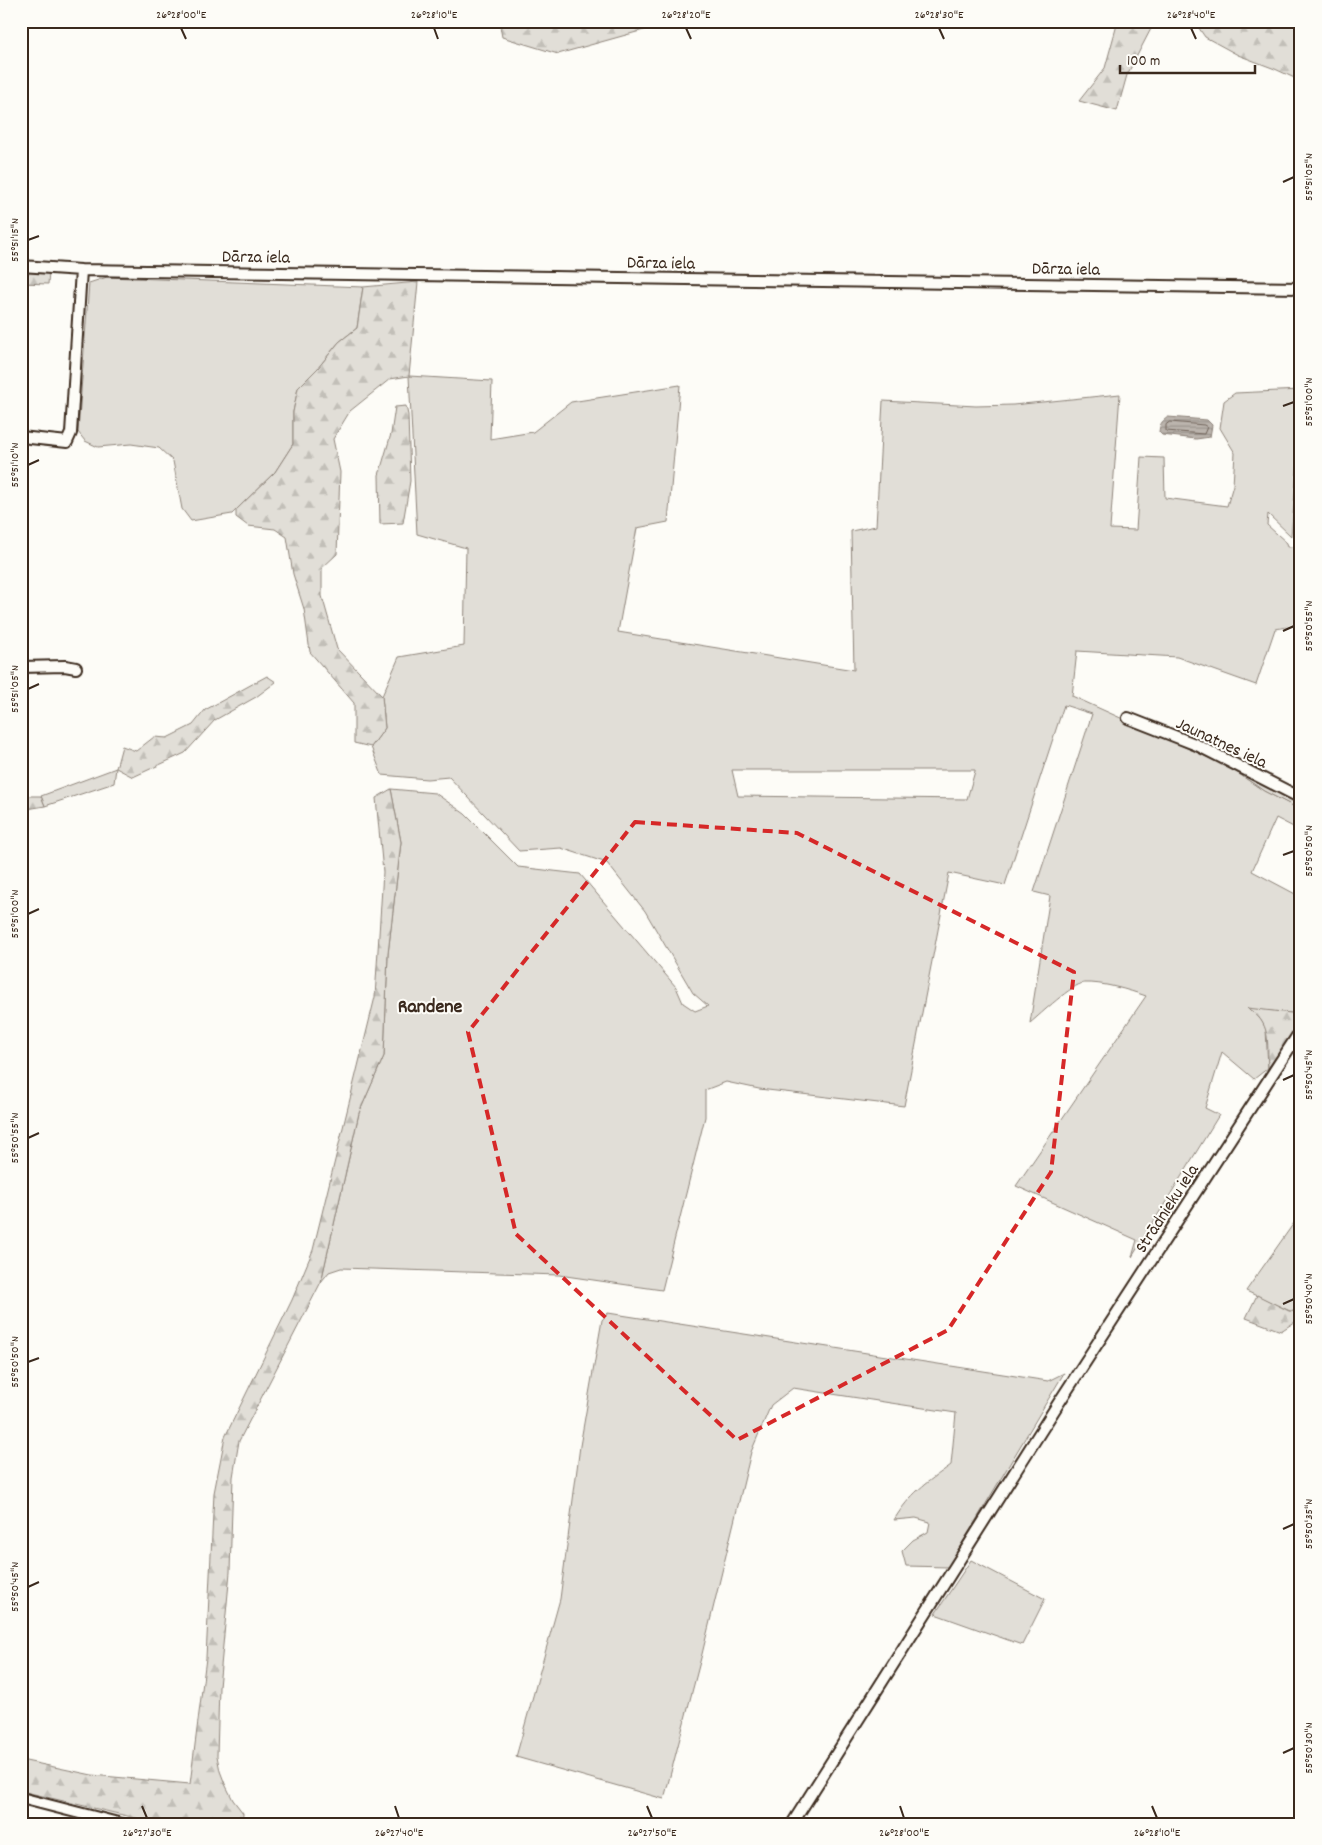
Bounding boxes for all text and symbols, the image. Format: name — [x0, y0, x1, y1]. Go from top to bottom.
text: 26°28'00"E — [156, 7, 207, 24]
text: 26°28'10"E — [411, 7, 458, 24]
text: 26°28'20"E — [662, 7, 711, 24]
text: 26°28'30"E — [915, 7, 964, 24]
text: 26°28'40"E — [1167, 7, 1216, 24]
scale bar — [1120, 42, 1254, 74]
text: 100 m — [1127, 51, 1160, 73]
text: 55°51'05"N — [1301, 153, 1318, 201]
text: 55°51'15"N — [7, 218, 24, 262]
street label: Dārza iela — [222, 245, 291, 272]
street label: Dārza iela — [627, 251, 696, 278]
street label: Dārza iela — [1032, 257, 1101, 284]
text: 55°51'00"N — [1301, 378, 1318, 426]
text: 55°51'10"N — [7, 442, 24, 487]
text: 55°50'55"N — [1301, 601, 1318, 651]
text: 55°51'05"N — [7, 665, 24, 713]
street label: Jaunatnes iela — [1171, 712, 1271, 777]
text: 55°50'50"N — [1301, 825, 1318, 877]
text: 55°51'00"N — [7, 890, 24, 938]
district label: Randene — [398, 994, 462, 1022]
text: 55°50'45"N — [1301, 1050, 1318, 1100]
text: 55°50'55"N — [7, 1113, 24, 1163]
street label: Strādnieku iela — [1130, 1160, 1206, 1259]
text: 55°50'40"N — [1301, 1273, 1318, 1325]
text: 55°50'50"N — [7, 1336, 24, 1388]
text: 55°50'35"N — [1301, 1499, 1318, 1549]
text: 55°50'45"N — [7, 1562, 24, 1612]
text: 55°50'30"N — [1301, 1722, 1318, 1774]
text: 26°27'30"E — [123, 1825, 172, 1842]
text: 26°27'40"E — [375, 1825, 424, 1842]
text: 26°27'50"E — [628, 1825, 677, 1842]
text: 26°28'00"E — [879, 1825, 930, 1842]
text: 26°28'10"E — [1134, 1825, 1181, 1842]

